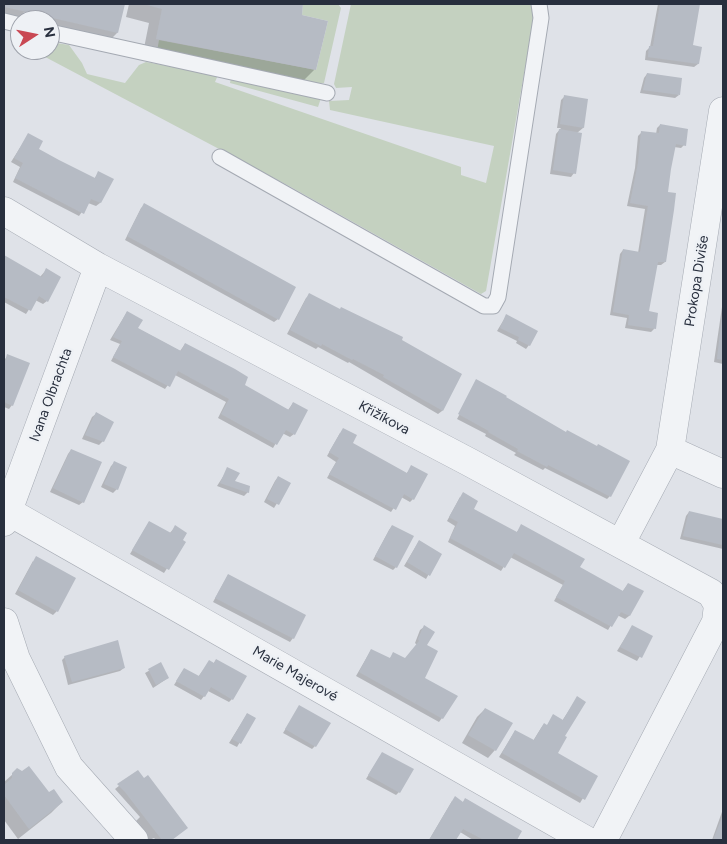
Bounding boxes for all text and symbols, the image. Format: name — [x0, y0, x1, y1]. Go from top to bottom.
north arrow — [10, 10, 60, 60]
text: N — [40, 25, 59, 39]
street label: Prokopa Diviše — [681, 234, 713, 328]
street label: Ivana Olbrachta — [26, 346, 76, 444]
street label: Křižíkova — [356, 398, 412, 438]
street label: Marie Majerové — [249, 643, 341, 705]

